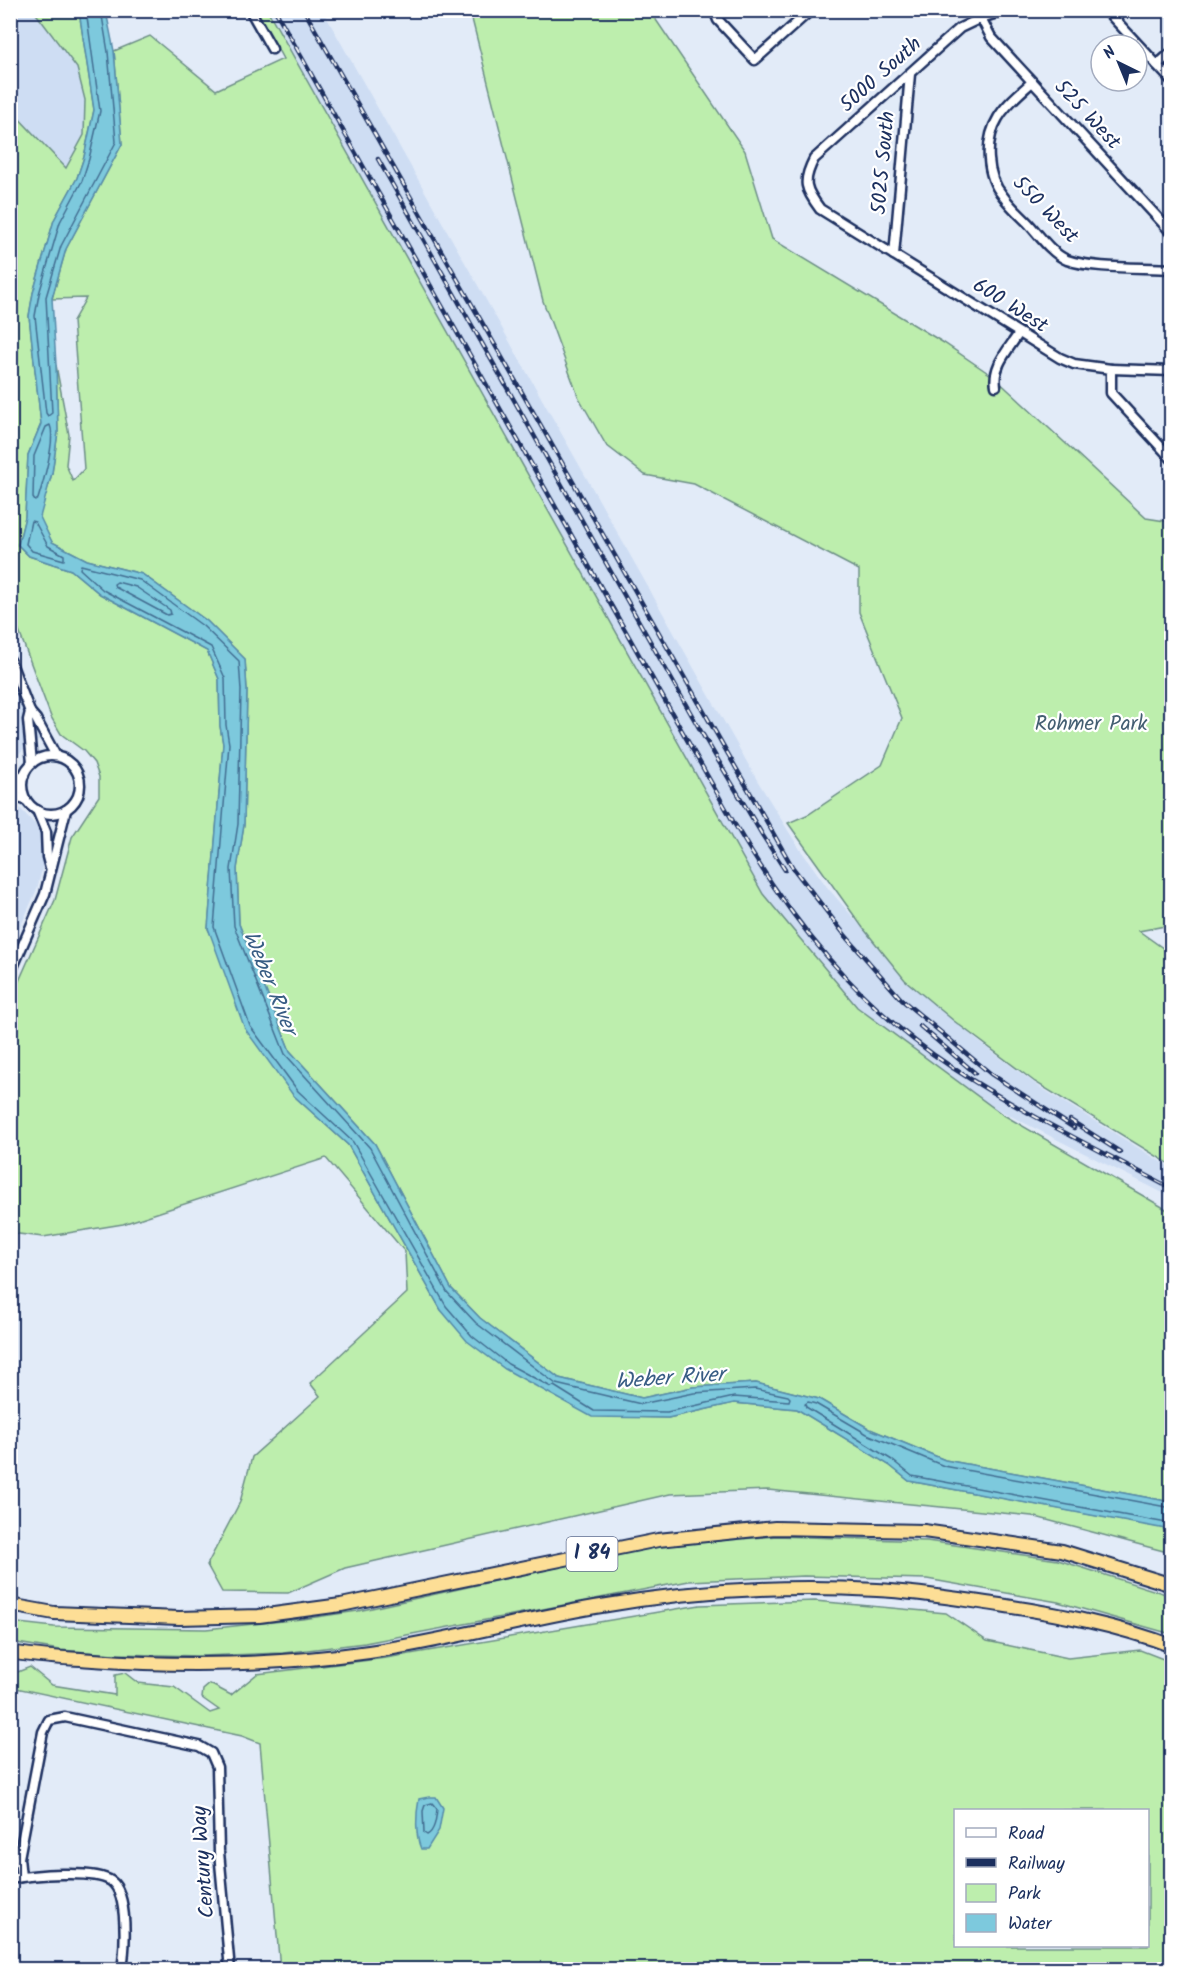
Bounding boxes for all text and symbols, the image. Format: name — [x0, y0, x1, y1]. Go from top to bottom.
street label: 5000 South — [832, 29, 930, 121]
north arrow — [1089, 33, 1149, 93]
text: N — [1098, 41, 1122, 66]
street label: 525 West — [1046, 72, 1129, 158]
street label: 5025 South — [863, 110, 905, 216]
street label: 550 West — [1004, 168, 1087, 252]
street label: 600 West — [966, 270, 1055, 343]
park label: Rohmer Park — [1035, 708, 1147, 741]
water label: Weber River — [232, 926, 307, 1045]
water label: Weber River — [614, 1357, 730, 1400]
road number: I 84 — [566, 1537, 618, 1571]
street label: Century Way — [184, 1804, 224, 1919]
legend — [954, 1809, 1149, 1947]
text: Road — [1008, 1820, 1045, 1849]
text: Railway — [1008, 1850, 1065, 1879]
text: Park — [1008, 1880, 1041, 1909]
text: Water — [1008, 1910, 1053, 1939]

